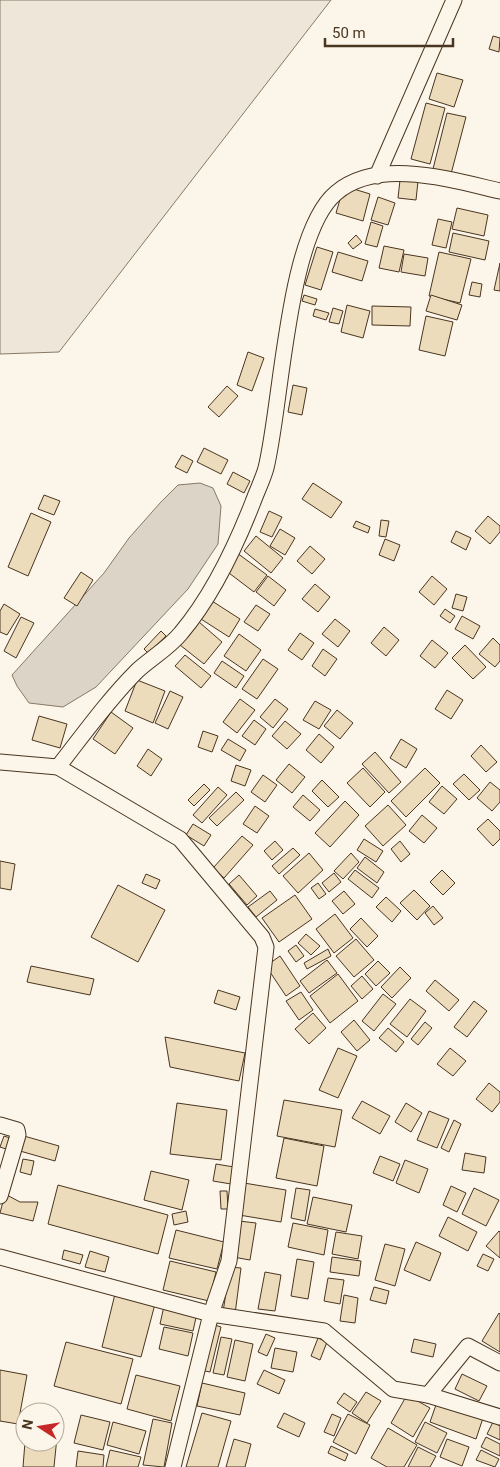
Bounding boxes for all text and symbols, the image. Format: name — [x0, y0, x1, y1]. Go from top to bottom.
scale bar — [325, 15, 452, 47]
text: 50 m — [332, 24, 366, 42]
north arrow — [15, 1402, 65, 1452]
text: N — [18, 1418, 36, 1431]

